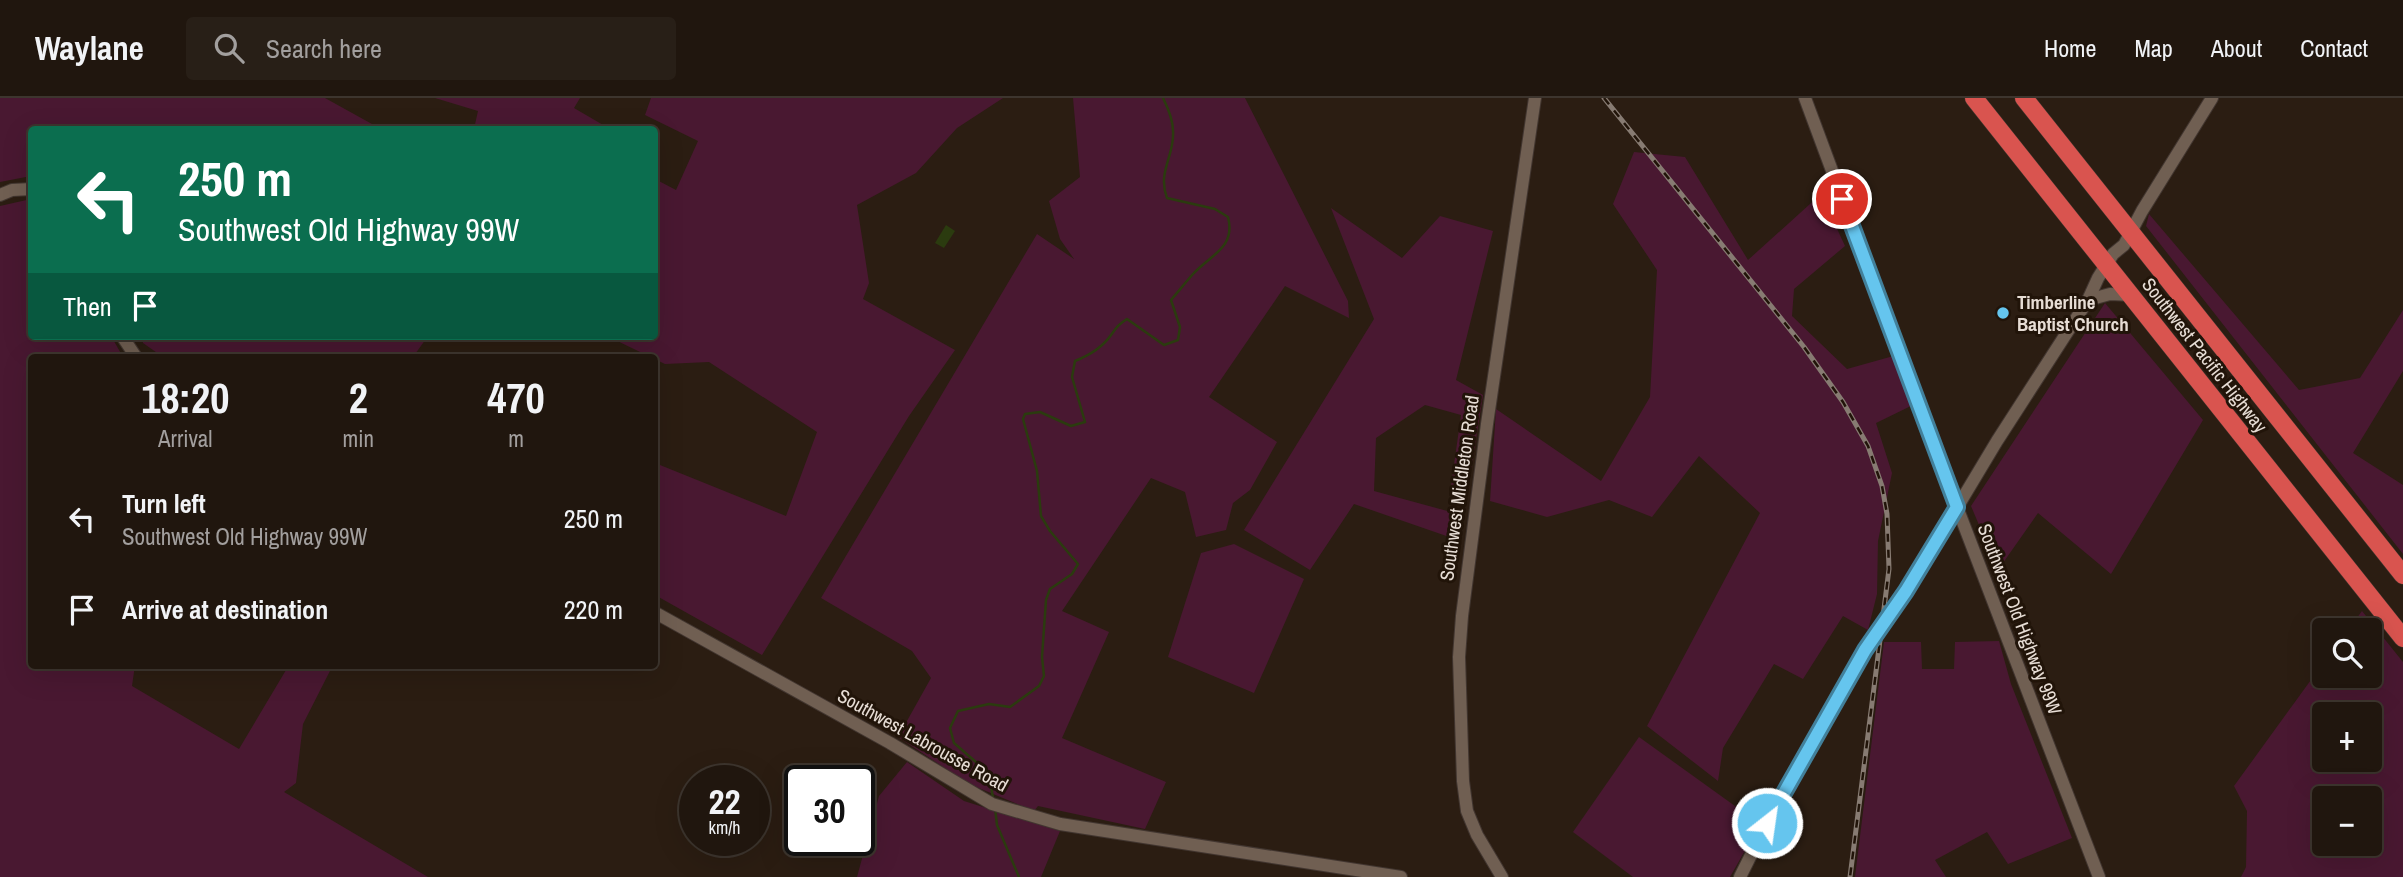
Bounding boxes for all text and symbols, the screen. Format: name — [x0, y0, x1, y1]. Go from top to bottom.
search box — [186, 17, 676, 80]
text: Waylane — [35, 26, 144, 70]
icon: search — [210, 29, 248, 67]
text: Search here — [266, 31, 382, 66]
text: Home — [2044, 32, 2096, 64]
text: Map — [2134, 32, 2173, 64]
text: About — [2211, 32, 2262, 64]
text: Contact — [2300, 32, 2368, 64]
text: 250 m — [178, 145, 292, 211]
icon: left — [63, 154, 154, 245]
pin — [1812, 169, 1872, 229]
icon: arrive — [1823, 180, 1861, 218]
text: Southwest Old Highway 99W — [178, 208, 519, 251]
street label: Southwest Pacific Highway — [2136, 272, 2274, 438]
icon: arrive — [126, 287, 164, 325]
text: Then — [63, 289, 112, 324]
place label: Timberline Baptist Church — [2017, 289, 2129, 337]
marker: Timberline Baptist Church — [1995, 305, 2011, 321]
text: 18:20 — [141, 370, 229, 426]
text: 2 — [349, 370, 368, 426]
text: 470 — [487, 370, 545, 426]
street label: Southwest Middleton Road — [1433, 394, 1485, 582]
text: Arrival — [158, 423, 213, 454]
text: min — [343, 423, 374, 454]
text: m — [508, 423, 524, 454]
text: Turn left — [122, 486, 206, 521]
icon: left — [63, 500, 101, 538]
text: 250 m — [564, 501, 623, 536]
street label: Southwest Old Highway 99W — [1972, 520, 2069, 719]
text: Southwest Old Highway 99W — [122, 521, 367, 552]
icon: arrive — [63, 591, 101, 629]
text: Arrive at destination — [122, 592, 328, 627]
text: 220 m — [564, 592, 623, 627]
map controls — [2312, 618, 2382, 856]
button: search — [2312, 618, 2382, 688]
street label: Southwest Labrousse Road — [833, 682, 1013, 798]
button: + — [2312, 702, 2382, 772]
speed limit sign: 30 — [784, 765, 875, 856]
text: 22 — [709, 778, 740, 825]
position arrow — [1730, 786, 1804, 860]
button: − — [2312, 786, 2382, 856]
text: km/h — [709, 815, 741, 840]

